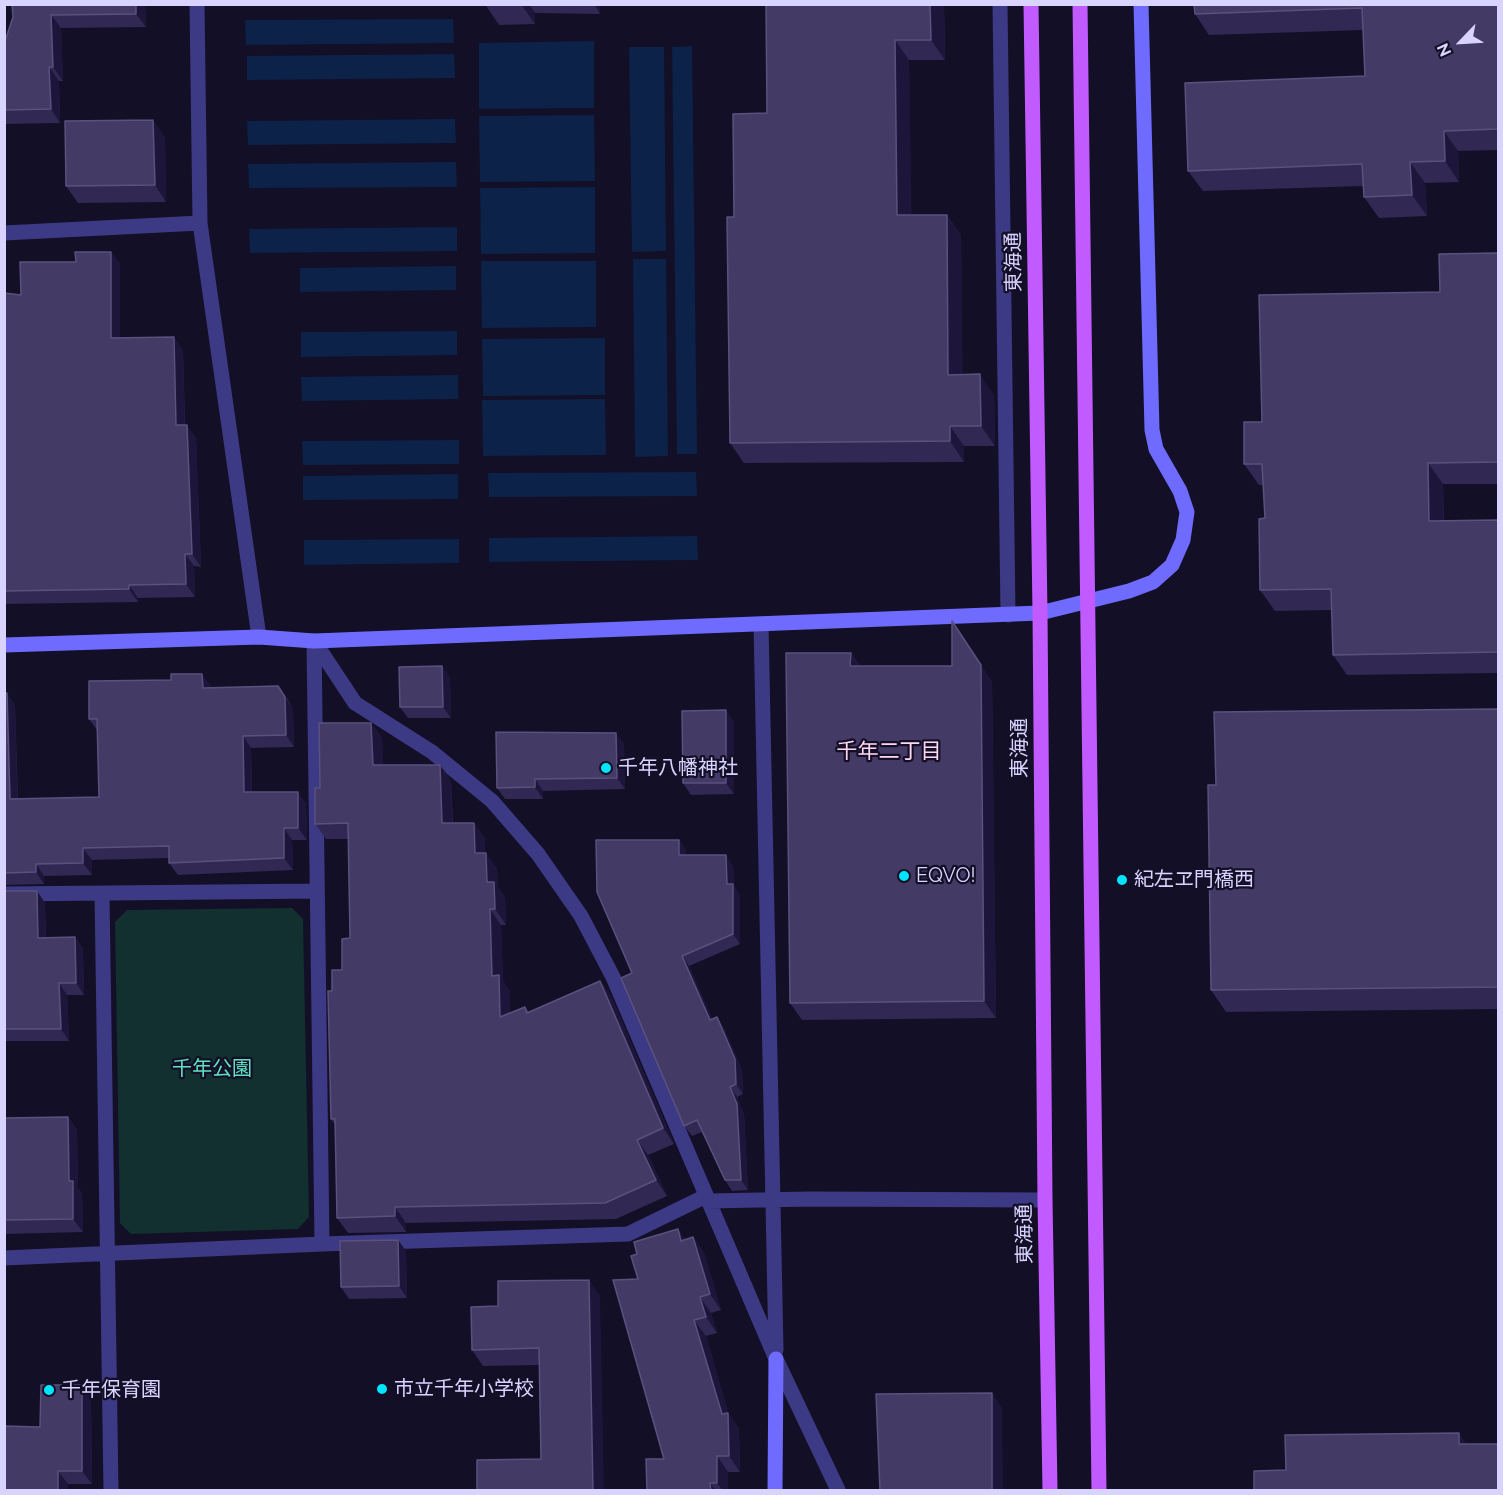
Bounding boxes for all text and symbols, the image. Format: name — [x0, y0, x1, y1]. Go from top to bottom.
north arrow — [1431, 12, 1491, 72]
text: N — [1433, 40, 1455, 59]
street label: 東海通 — [1001, 232, 1027, 292]
street label: 東海通 — [1008, 718, 1032, 778]
district label: 千年二丁目 — [837, 739, 941, 765]
place label: 千年八幡神社 — [618, 756, 738, 780]
marker: 千年八幡神社 — [599, 761, 613, 775]
place label: EQVO! — [916, 864, 975, 888]
place label: 紀左ヱ門橋西 — [1134, 868, 1254, 892]
marker: EQVO! — [897, 869, 911, 883]
marker: 紀左ヱ門橋西 — [1115, 873, 1129, 887]
park label: 千年公園 — [172, 1057, 252, 1081]
street label: 東海通 — [1012, 1204, 1038, 1264]
place label: 市立千年小学校 — [394, 1377, 534, 1401]
place label: 千年保育園 — [61, 1378, 161, 1402]
marker: 市立千年小学校 — [375, 1382, 389, 1396]
marker: 千年保育園 — [42, 1383, 56, 1397]

